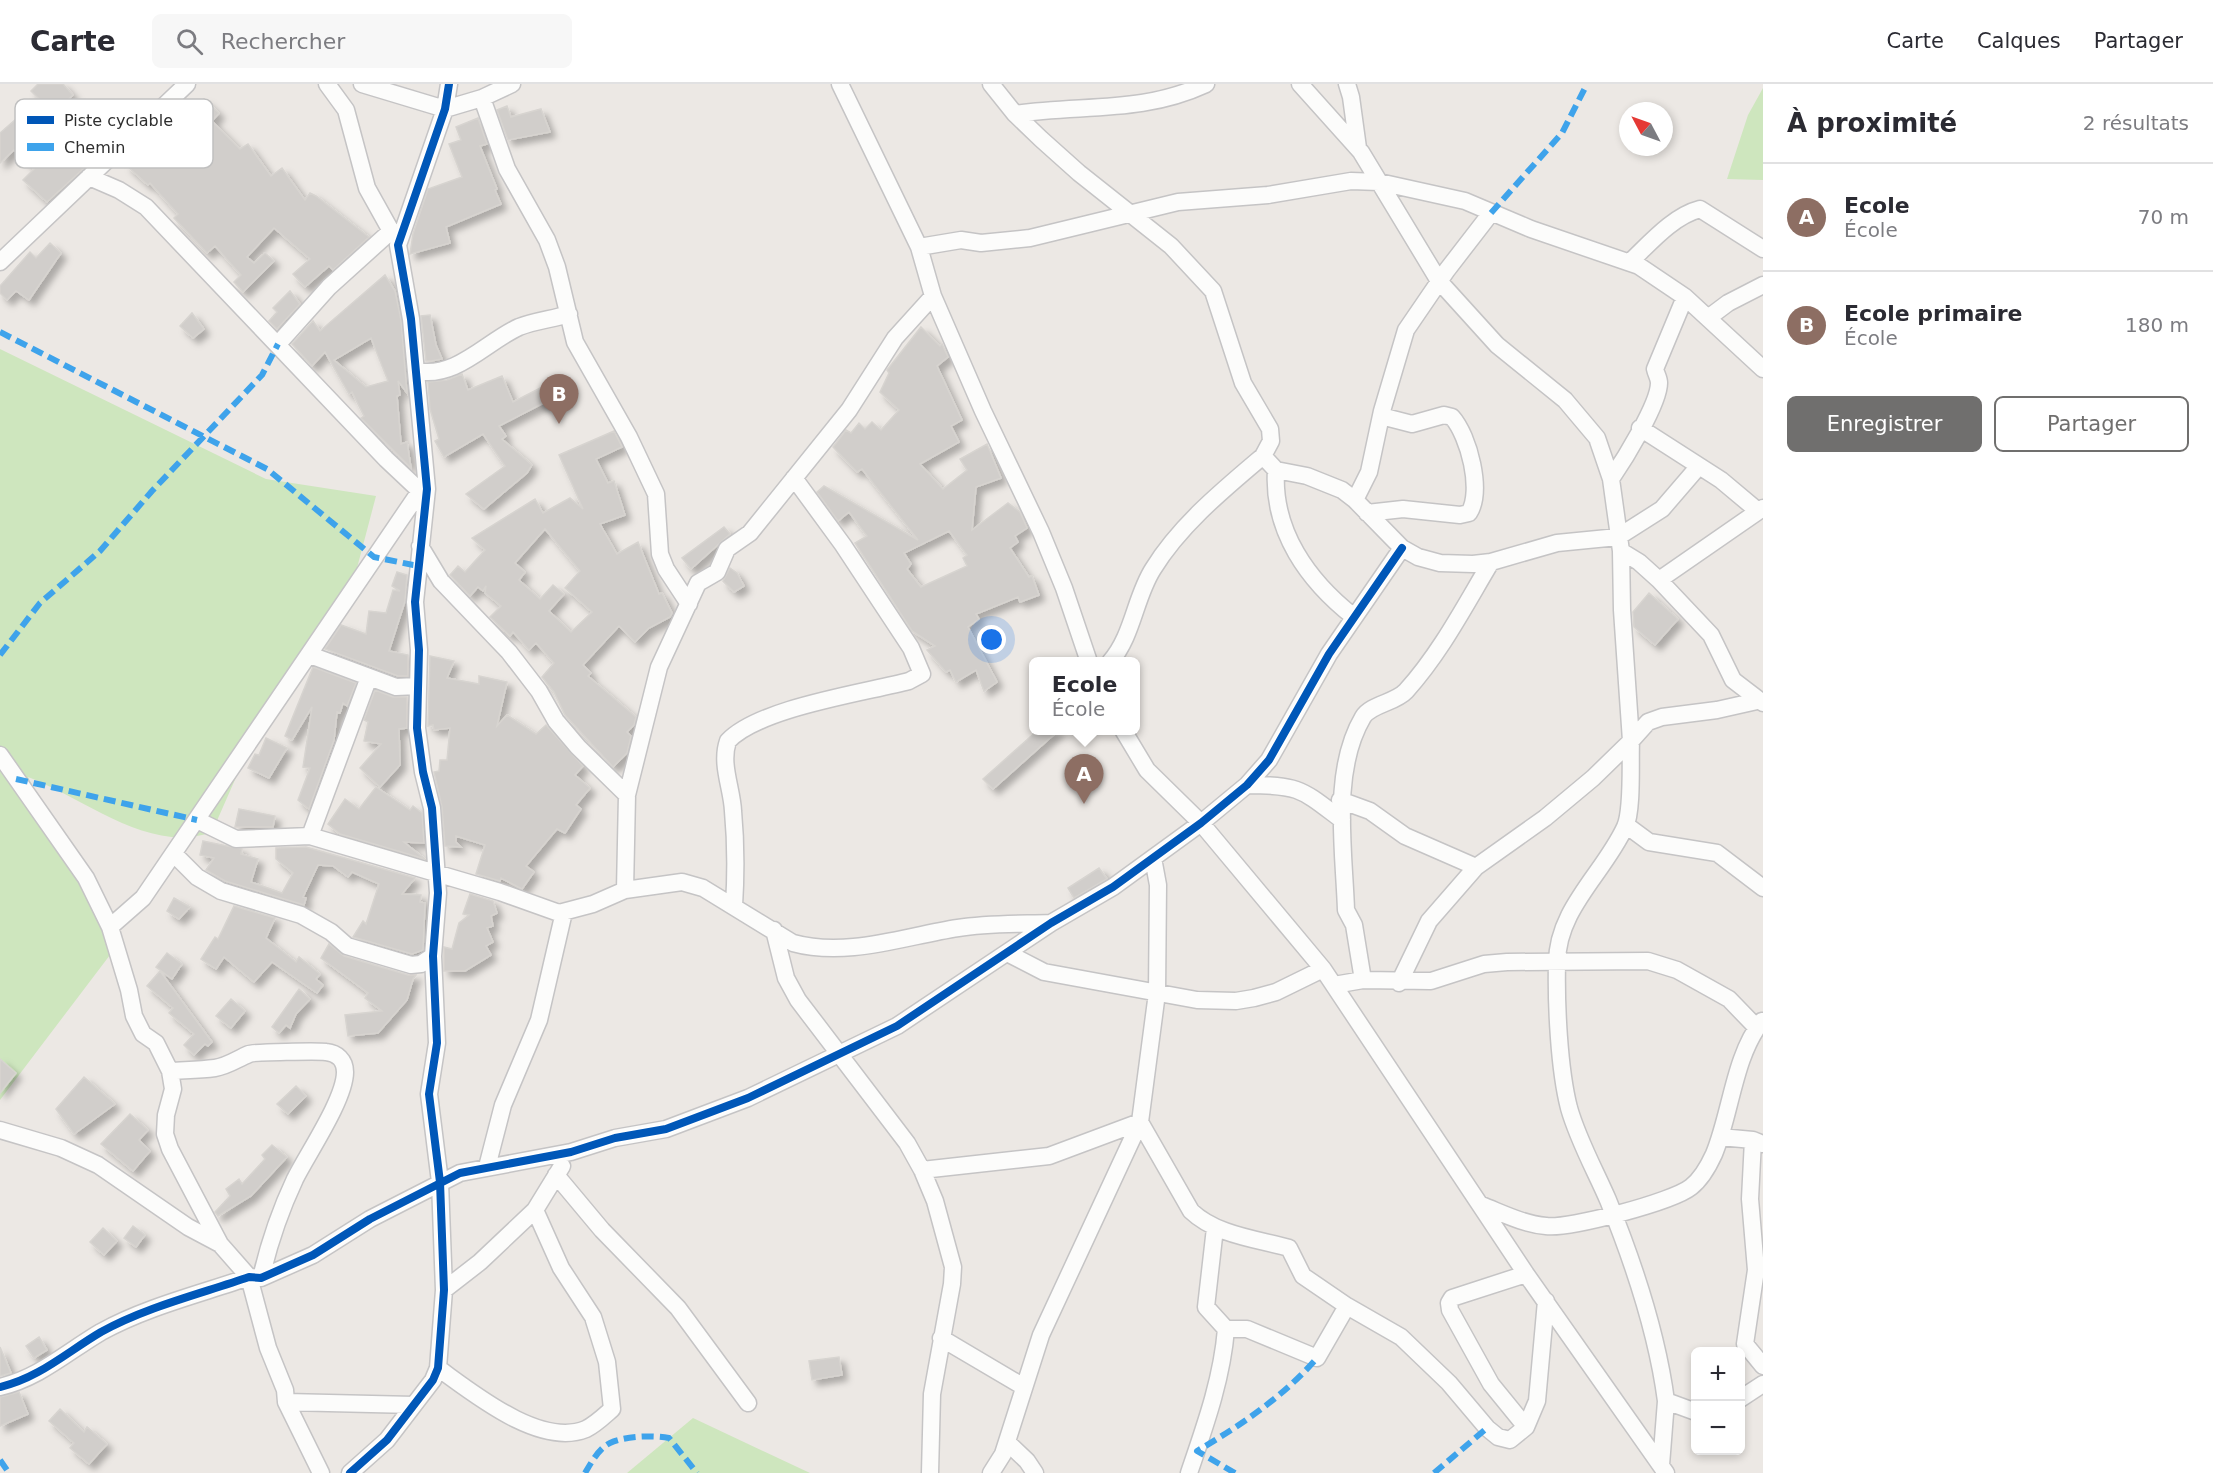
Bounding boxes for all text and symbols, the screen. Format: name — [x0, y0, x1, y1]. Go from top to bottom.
search box — [152, 14, 572, 68]
text: Carte — [30, 25, 116, 58]
icon: search — [173, 25, 206, 58]
text: Rechercher — [221, 29, 345, 54]
text: Carte — [1887, 29, 1944, 53]
text: Calques — [1977, 29, 2061, 53]
text: Partager — [2094, 29, 2183, 53]
legend — [15, 99, 213, 168]
north arrow — [1619, 102, 1673, 156]
text: À proximité — [1787, 108, 1957, 138]
text: Piste cyclable — [64, 111, 173, 130]
text: 2 résultats — [2083, 111, 2189, 135]
text: Chemin — [64, 138, 125, 157]
text: Ecole — [1844, 193, 1910, 218]
text: A — [1799, 205, 1814, 229]
text: 70 m — [2138, 205, 2189, 229]
text: École — [1844, 218, 1898, 242]
text: Ecole primaire — [1844, 301, 2023, 326]
text: B — [1799, 313, 1814, 337]
text: 180 m — [2125, 313, 2189, 337]
text: École — [1844, 326, 1898, 350]
pin: B — [540, 374, 578, 424]
button: Enregistrer — [1787, 396, 1982, 452]
button: Partager — [1994, 396, 2189, 452]
your location — [977, 625, 1006, 654]
popup — [1029, 657, 1140, 735]
text: Ecole — [1052, 672, 1117, 697]
text: École — [1052, 697, 1105, 721]
pin: A — [1064, 754, 1104, 804]
map controls — [1691, 1347, 1745, 1455]
button: + — [1691, 1347, 1745, 1401]
button: − — [1691, 1401, 1745, 1455]

